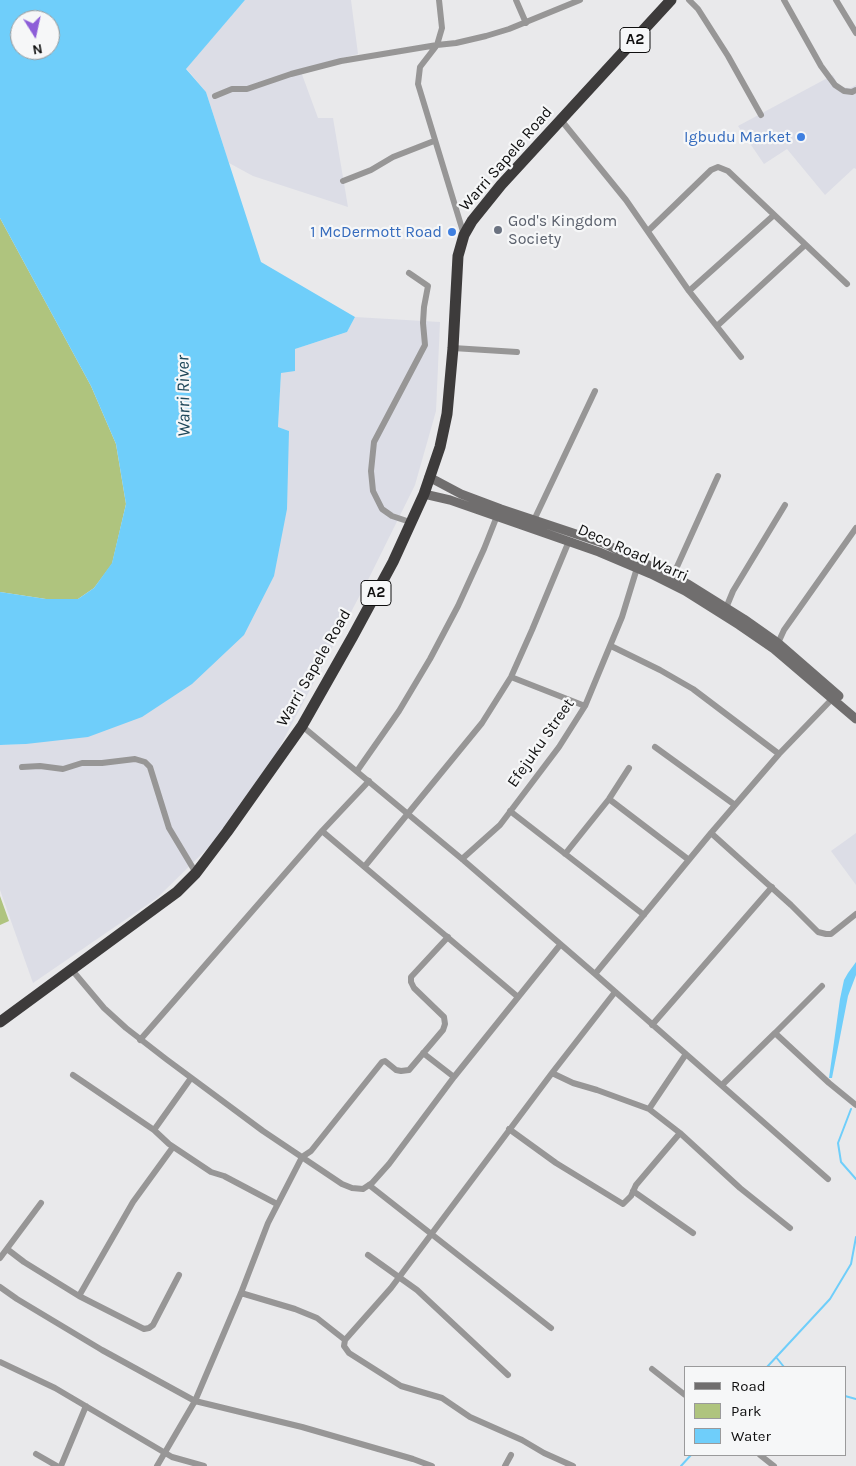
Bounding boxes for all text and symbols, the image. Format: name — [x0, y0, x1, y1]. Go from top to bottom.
north arrow — [10, 10, 60, 60]
road number: A2 — [620, 28, 650, 52]
text: N — [31, 40, 44, 59]
street label: Warri Sapele Road — [455, 103, 557, 215]
place label: Igbudu Market — [684, 127, 791, 147]
marker: Igbudu Market — [795, 131, 807, 143]
place label: God's Kingdom Society — [508, 211, 617, 249]
place label: 1 McDermott Road — [310, 222, 442, 242]
marker: God's Kingdom Society — [492, 224, 504, 236]
marker: 1 McDermott Road — [446, 226, 458, 238]
water label: Warri River — [172, 355, 196, 437]
street label: Deco Road Warri — [575, 520, 691, 586]
road number: A2 — [361, 580, 391, 606]
street label: Warri Sapele Road — [273, 606, 355, 730]
street label: Efejuku Street — [503, 695, 579, 791]
legend — [684, 1366, 846, 1456]
text: Road — [731, 1377, 766, 1395]
text: Park — [731, 1402, 761, 1420]
text: Water — [731, 1427, 771, 1445]

